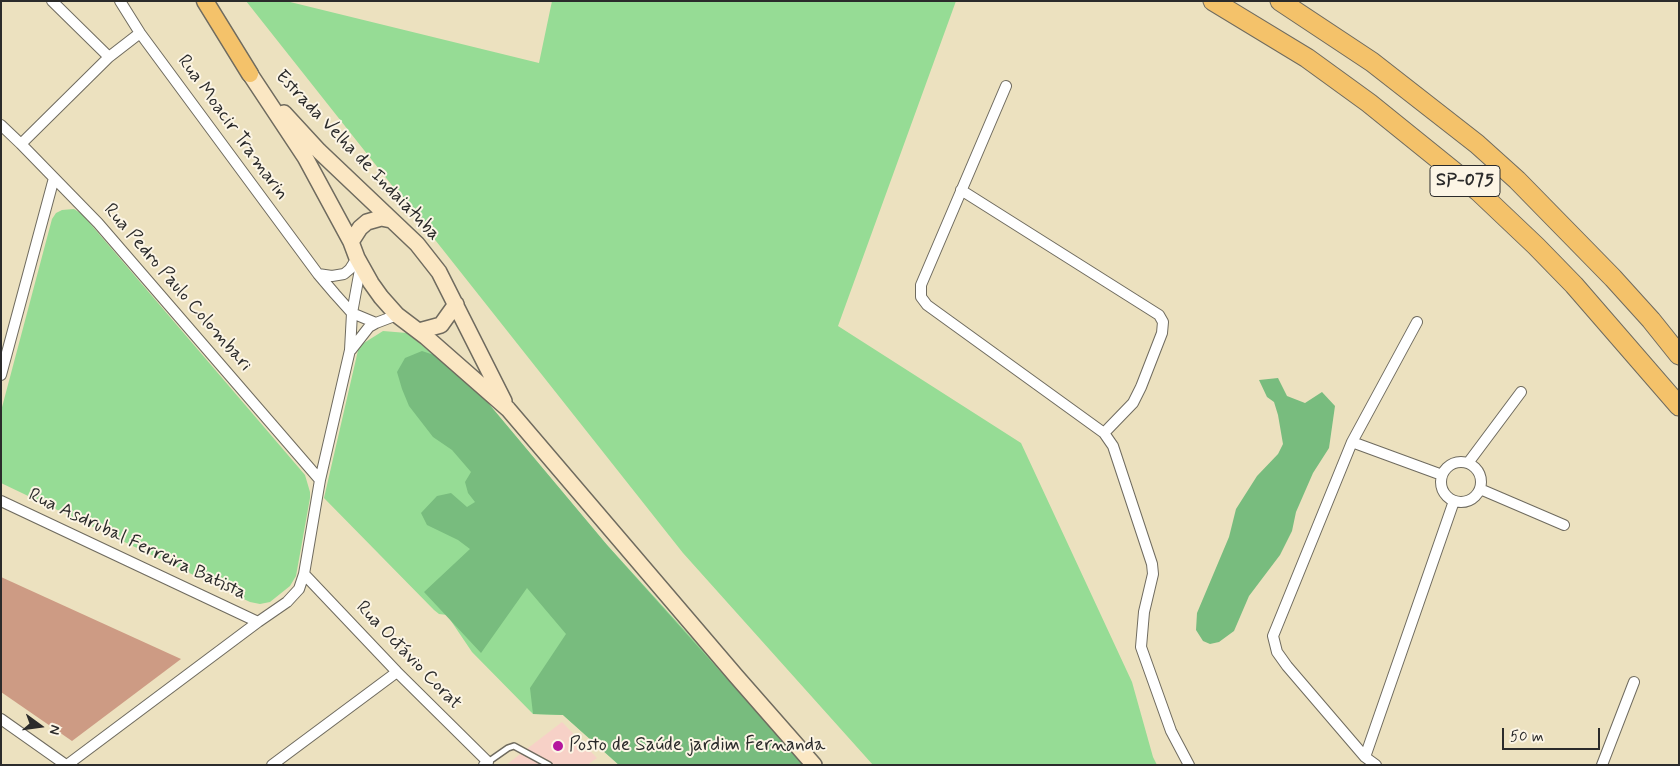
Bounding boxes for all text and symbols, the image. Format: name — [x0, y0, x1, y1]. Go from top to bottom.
street label: Rua Moacir Tramarin — [172, 51, 292, 205]
street label: Estrada Velha de Indaiatuba — [270, 66, 444, 246]
road number: SP-075 — [1430, 166, 1500, 197]
street label: Rua Pedro Paulo Colombari — [98, 200, 256, 376]
street label: Rua Asdrubal Ferreira Batista — [24, 484, 250, 606]
street label: Rua Octávio Corat — [350, 597, 466, 715]
north arrow — [15, 701, 65, 751]
scale bar — [1505, 718, 1602, 750]
text: N — [45, 723, 64, 736]
text: 50 m — [1510, 727, 1544, 747]
place label: Posto de Saúde jardim Fernanda — [569, 735, 826, 757]
marker: Posto de Saúde jardim Fernanda — [551, 739, 565, 753]

